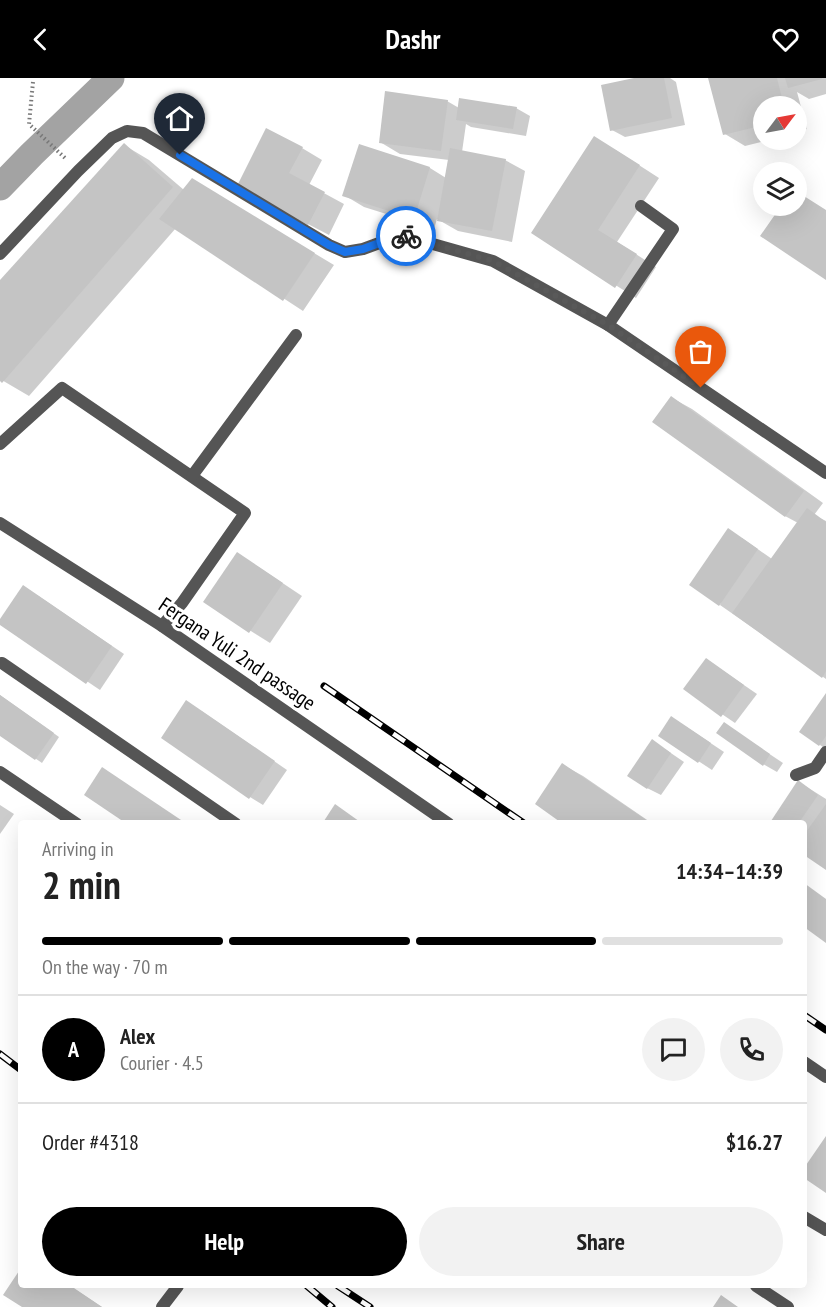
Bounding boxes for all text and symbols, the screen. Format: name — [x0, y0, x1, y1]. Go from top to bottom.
text: Dashr — [385, 22, 441, 56]
icon: back — [24, 23, 57, 56]
icon: heart — [769, 23, 802, 56]
pin — [154, 93, 205, 155]
north arrow — [753, 96, 807, 150]
map controls — [753, 96, 807, 216]
icon: home — [163, 102, 196, 135]
button: layers — [753, 162, 807, 216]
courier — [376, 206, 436, 266]
icon: bike — [390, 220, 423, 253]
pin — [675, 326, 726, 388]
icon: bag — [684, 335, 717, 368]
street label: Fergana Yuli 2nd passage — [154, 591, 321, 716]
text: Arriving in — [42, 836, 114, 862]
text: 14:34–14:39 — [676, 857, 783, 885]
text: 2 min — [42, 859, 121, 910]
text: On the way · 70 m — [42, 954, 168, 980]
button: chat — [642, 1018, 705, 1081]
button: phone — [720, 1018, 783, 1081]
text: Alex — [120, 1022, 155, 1050]
text: A — [68, 1035, 79, 1063]
text: Courier · 4.5 — [120, 1050, 204, 1076]
text: Order #4318 — [42, 1128, 139, 1156]
text: $16.27 — [726, 1128, 783, 1156]
button: Help — [42, 1207, 407, 1276]
button: Share — [419, 1207, 783, 1276]

